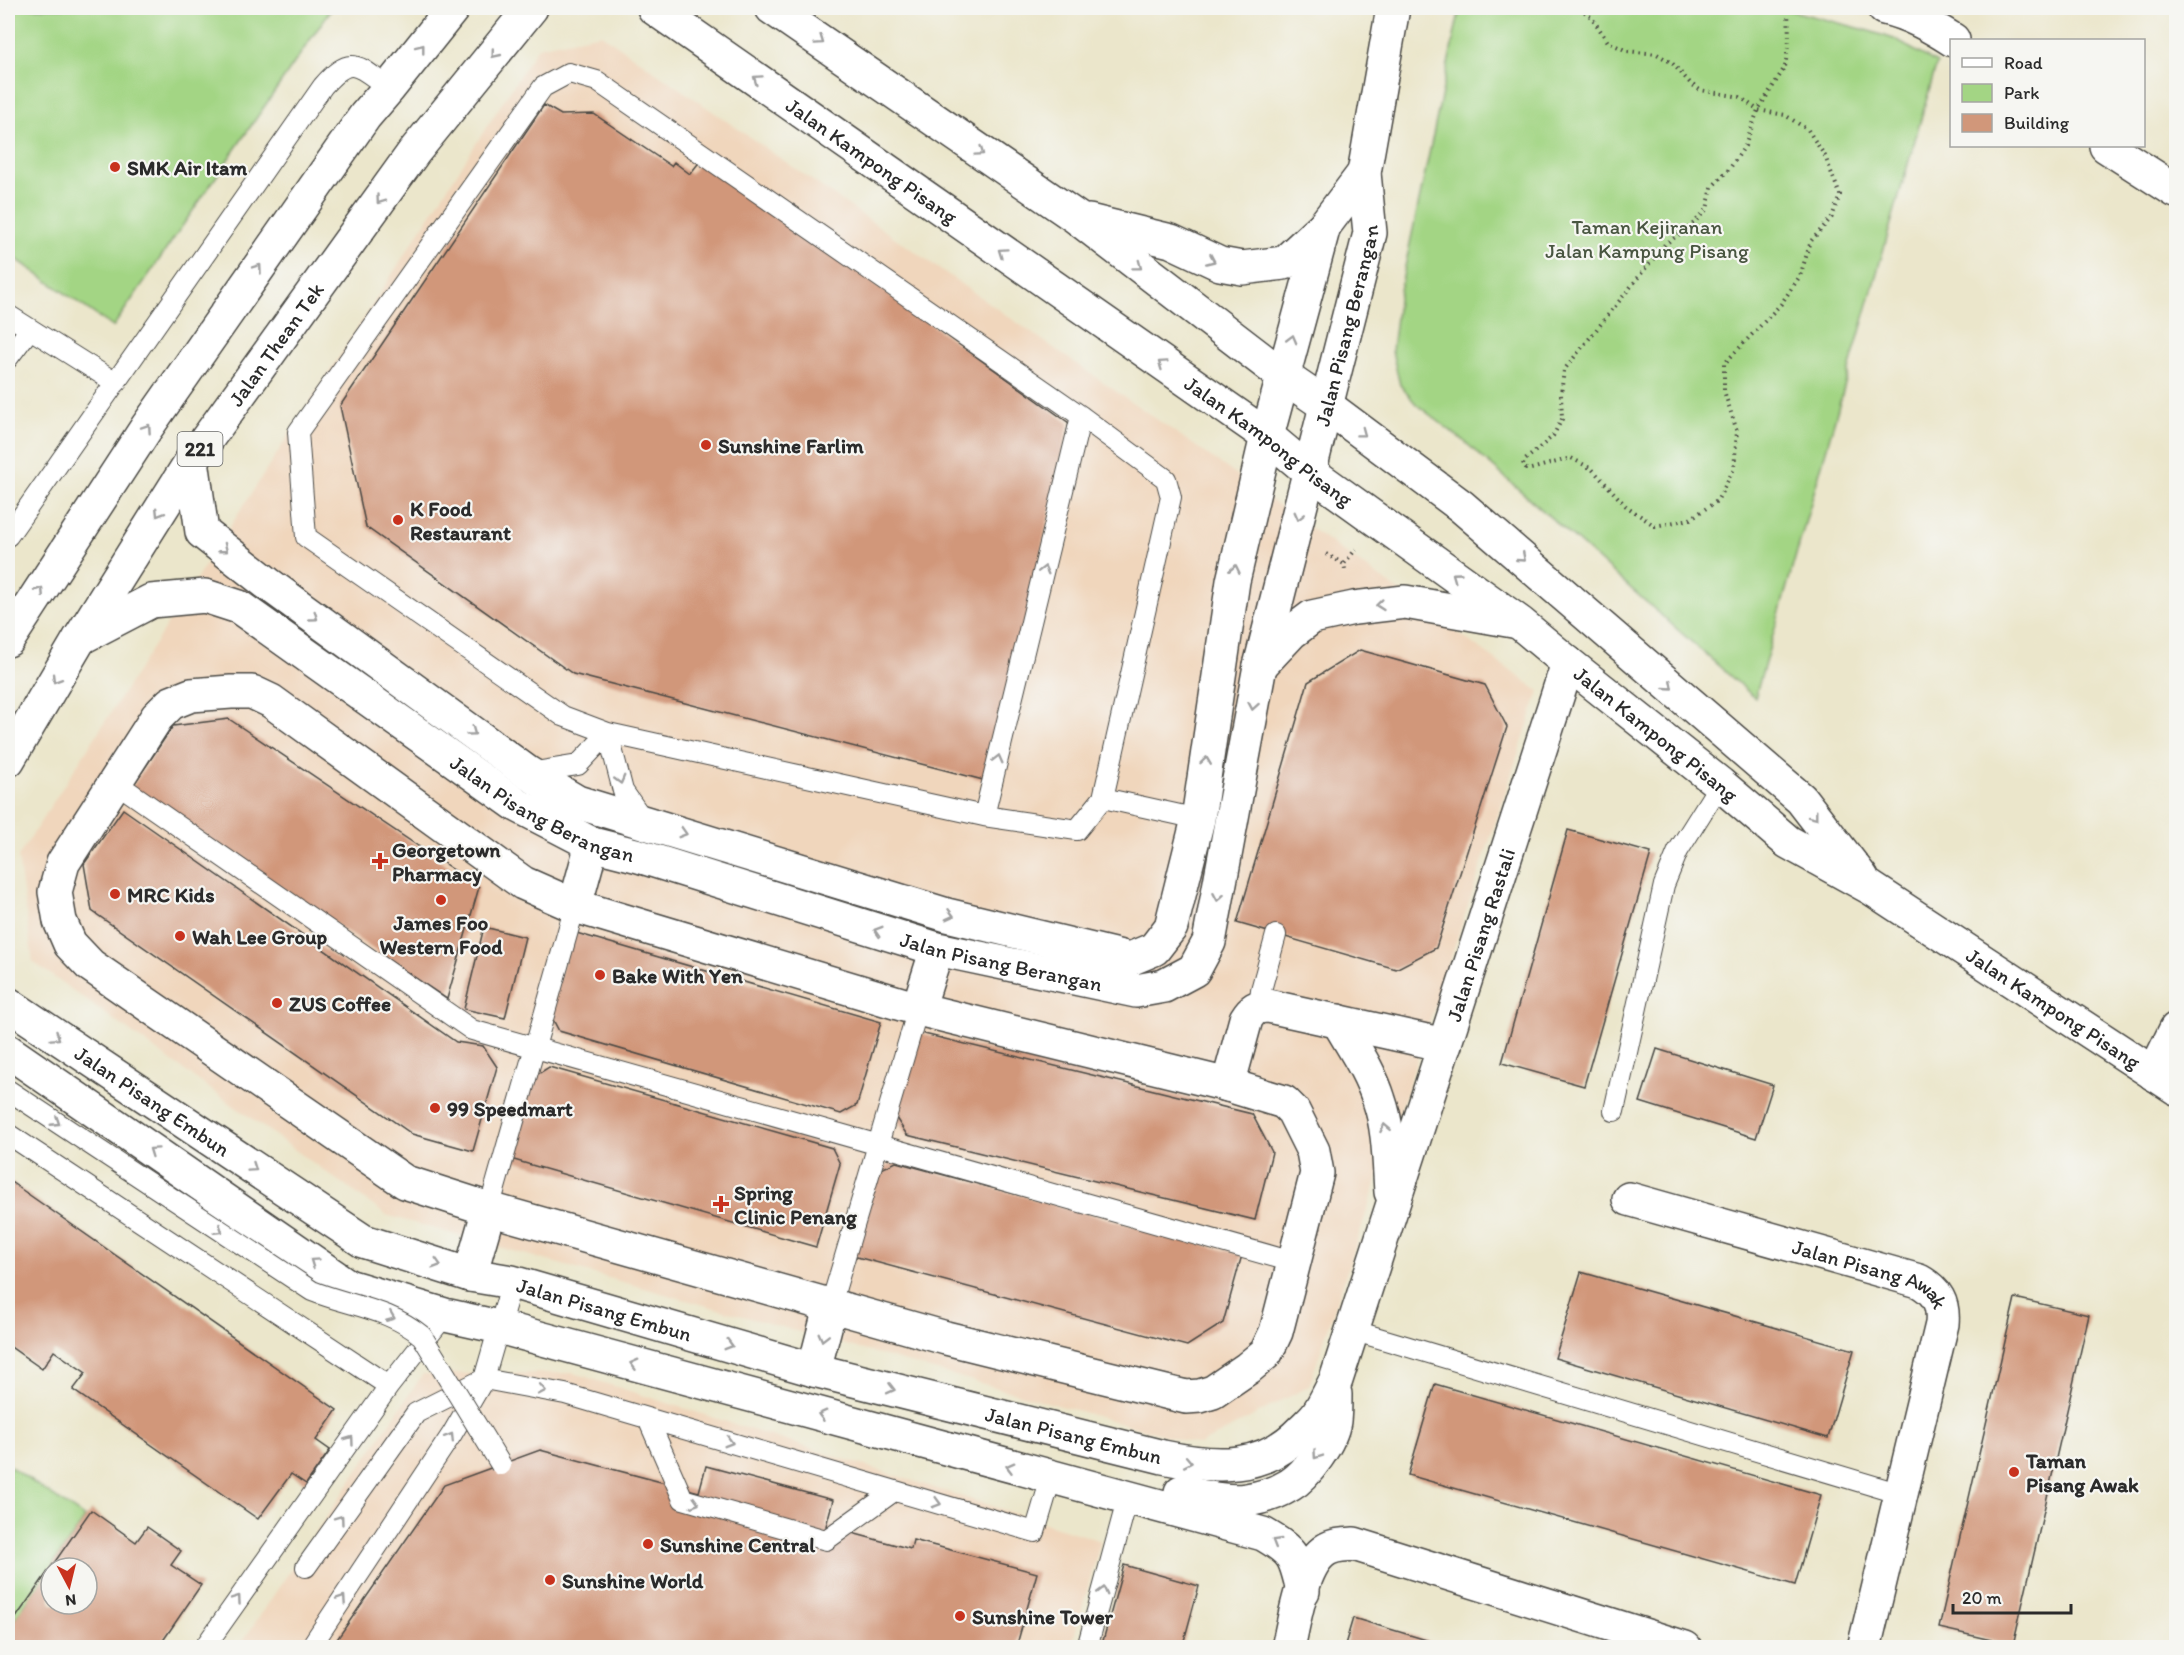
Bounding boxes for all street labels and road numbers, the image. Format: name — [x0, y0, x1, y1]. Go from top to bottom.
street label: Jalan Kampong Pisang — [782, 92, 963, 229]
street label: Jalan Pisang Berangan — [1309, 224, 1383, 429]
street label: Jalan Thean Tek — [223, 277, 329, 411]
street label: Jalan Kampong Pisang — [1180, 370, 1358, 511]
road number: 221 — [178, 432, 222, 466]
street label: Jalan Kampong Pisang — [1569, 660, 1744, 807]
street label: Jalan Pisang Berangan — [446, 749, 637, 867]
street label: Jalan Pisang Rastali — [1440, 845, 1520, 1024]
street label: Jalan Pisang Berangan — [897, 926, 1105, 996]
street label: Jalan Kampong Pisang — [1962, 942, 2146, 1074]
street label: Jalan Pisang Embun — [70, 1040, 235, 1161]
street label: Jalan Pisang Awak — [1790, 1233, 1954, 1312]
street label: Jalan Pisang Embun — [514, 1272, 695, 1346]
street label: Jalan Pisang Embun — [983, 1401, 1165, 1469]

